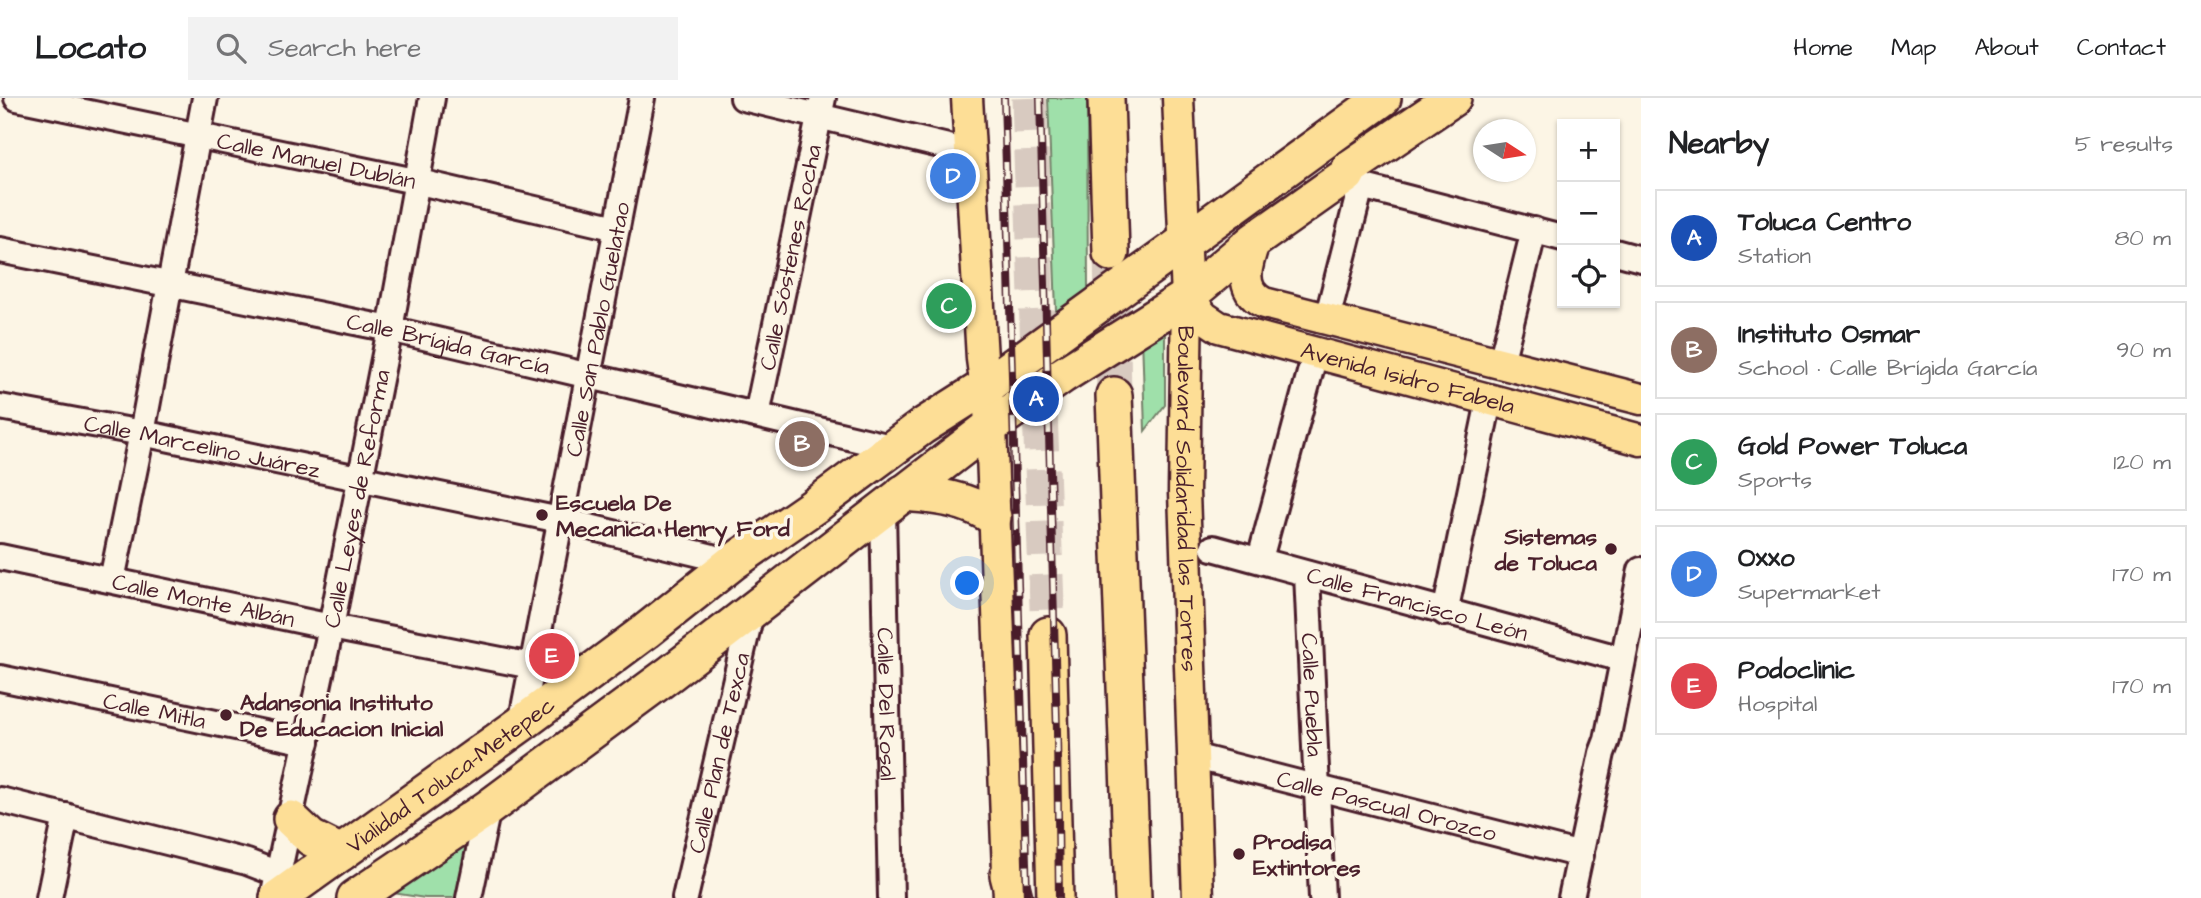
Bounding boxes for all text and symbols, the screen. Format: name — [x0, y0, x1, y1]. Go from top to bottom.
search box — [188, 17, 678, 80]
text: Locato — [35, 25, 146, 71]
icon: search — [212, 29, 250, 67]
text: Search here — [268, 30, 421, 66]
text: Home — [1793, 31, 1853, 65]
text: Map — [1891, 31, 1936, 65]
text: About — [1974, 31, 2039, 65]
text: Contact — [2077, 31, 2166, 65]
north arrow — [1473, 119, 1536, 182]
map controls — [1557, 119, 1620, 308]
button: + — [1557, 119, 1620, 182]
text: Nearby — [1669, 123, 1769, 165]
street label: Calle Manuel Dublán — [214, 125, 419, 198]
text: 5 results — [2075, 128, 2173, 160]
street label: Calle Sóstenes Rocha — [752, 142, 830, 373]
pin: D — [930, 150, 976, 202]
button: − — [1557, 182, 1620, 245]
street label: Calle San Pablo Guelatao — [558, 199, 639, 459]
text: Toluca Centro — [1738, 204, 1911, 240]
text: A — [1687, 222, 1701, 254]
text: 80 m — [2114, 222, 2171, 254]
text: Station — [1738, 240, 1811, 272]
button: locate — [1557, 245, 1620, 308]
pin: C — [926, 280, 972, 332]
street label: Calle Brígida García — [344, 306, 553, 383]
text: Instituto Osmar — [1738, 316, 1920, 352]
street label: Boulevard Solidaridad las Torres — [1167, 325, 1205, 672]
text: B — [1686, 334, 1702, 366]
text: 90 m — [2116, 334, 2171, 366]
street label: Avenida Isidro Fabela — [1297, 335, 1519, 423]
text: School · Calle Brígida García — [1738, 352, 2037, 384]
street label: Calle Leyes de Reforma — [316, 367, 399, 631]
pin: A — [1013, 373, 1059, 425]
street label: Calle Marcelino Juárez — [81, 408, 324, 487]
pin: B — [779, 418, 825, 470]
text: Gold Power Toluca — [1738, 428, 1967, 464]
text: C — [1686, 446, 1702, 478]
text: 120 m — [2113, 446, 2171, 478]
text: Sports — [1738, 464, 1812, 496]
place label: Escuela De Mecanica Henry Ford — [556, 487, 790, 547]
marker: Escuela De Mecanica Henry Ford — [534, 507, 550, 523]
place label: Sistemas de Toluca — [1494, 521, 1597, 579]
text: Oxxo — [1738, 540, 1795, 576]
marker: Sistemas de Toluca — [1603, 541, 1619, 557]
text: D — [1687, 558, 1701, 590]
text: 170 m — [2112, 558, 2171, 590]
street label: Calle Francisco León — [1303, 559, 1532, 650]
street label: Calle Monte Albán — [109, 566, 298, 636]
your location — [950, 566, 984, 600]
text: Supermarket — [1738, 576, 1881, 608]
street label: Calle Del Rosal — [868, 627, 904, 781]
pin: E — [529, 630, 575, 682]
street label: Calle Puebla — [1293, 632, 1330, 758]
street label: Calle Plan de Texca — [681, 649, 758, 857]
text: Podoclinic — [1738, 652, 1855, 688]
text: E — [1687, 670, 1701, 702]
text: 170 m — [2112, 670, 2171, 702]
street label: Calle Mitla — [100, 685, 209, 738]
place label: Adansonia Instituto De Educacion Inicial — [240, 687, 444, 745]
text: Hospital — [1738, 688, 1817, 720]
street label: Vialidad Toluca-Metepec — [340, 689, 562, 861]
marker: Adansonia Instituto De Educacion Inicial — [218, 707, 234, 723]
street label: Calle Pascual Orozco — [1273, 763, 1500, 850]
place label: Prodisa Extintores — [1253, 826, 1361, 884]
marker: Prodisa Extintores — [1231, 846, 1247, 862]

